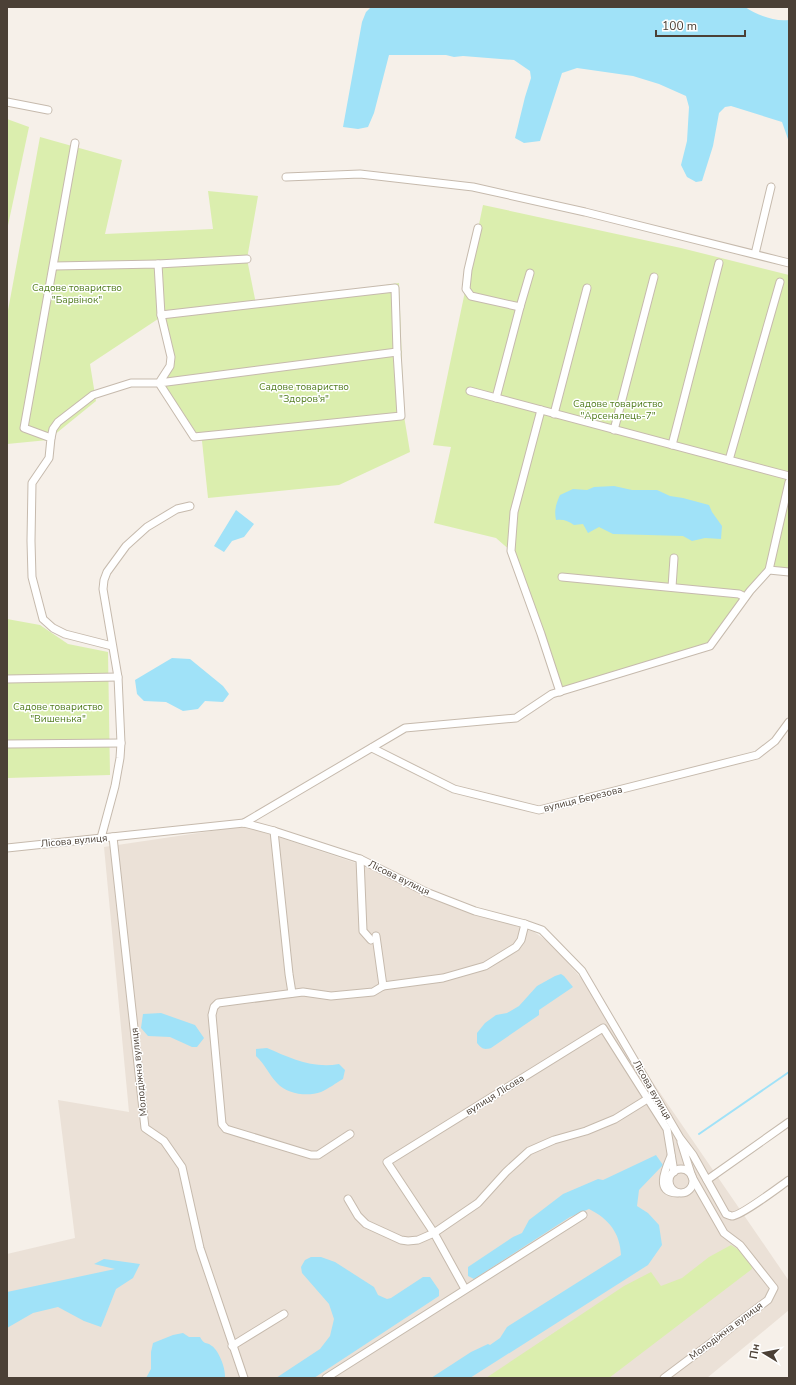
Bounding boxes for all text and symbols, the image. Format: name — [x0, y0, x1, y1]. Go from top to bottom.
scale bar — [656, 12, 745, 38]
text: 100 m — [662, 18, 697, 34]
park label: Садове товариство "Барвінок" — [32, 281, 122, 307]
park label: Садове товариство "Здоров'я" — [259, 380, 349, 406]
park label: Садове товариство "Арсеналець-7" — [573, 397, 663, 423]
park label: Садове товариство "Вишенька" — [13, 700, 103, 726]
street label: вулиця Березова — [542, 782, 624, 816]
street label: Лісова вулиця — [40, 831, 108, 851]
street label: Лісова вулиця — [366, 857, 432, 899]
street label: Молодіжна вулиця — [127, 1027, 151, 1117]
street label: Лісова вулиця — [629, 1057, 675, 1123]
street label: вулиця Лісова — [463, 1071, 527, 1119]
street label: Молодіжна вулиця — [686, 1299, 766, 1363]
north arrow — [744, 1333, 784, 1373]
text: Пн — [746, 1343, 763, 1360]

